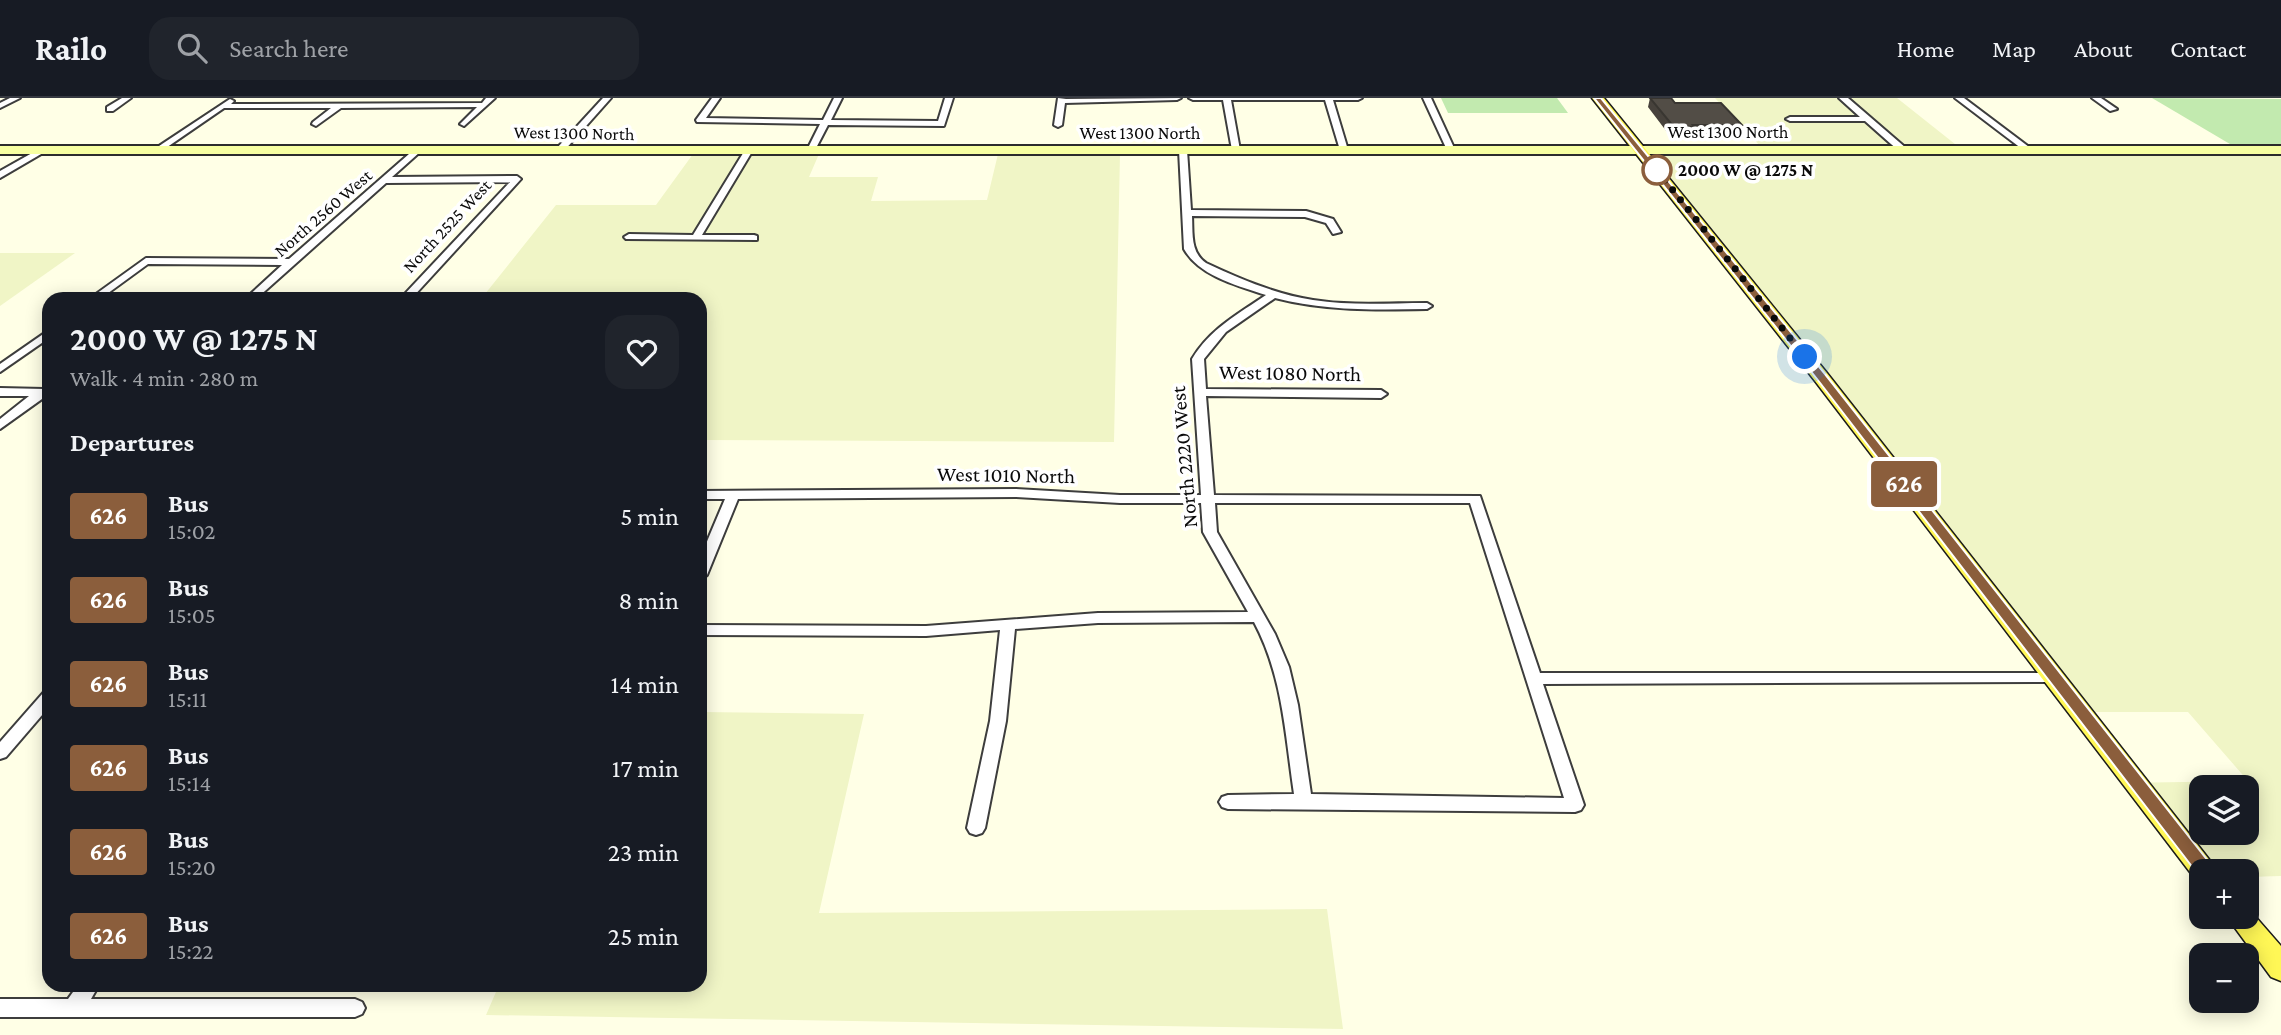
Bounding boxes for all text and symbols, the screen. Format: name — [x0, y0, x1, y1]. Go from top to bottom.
search box — [149, 17, 639, 80]
icon: search — [173, 29, 211, 67]
text: Railo — [35, 30, 107, 67]
text: Search here — [229, 34, 348, 63]
text: Home — [1897, 35, 1954, 62]
text: Map — [1992, 35, 2036, 62]
text: About — [2074, 35, 2132, 62]
text: Contact — [2170, 35, 2246, 62]
street label: West 1300 North — [513, 122, 635, 144]
street label: West 1300 North — [1667, 122, 1789, 142]
street label: West 1300 North — [1079, 123, 1201, 143]
marker: 2000 W @ 1275 N — [1642, 155, 1672, 185]
place label: 2000 W @ 1275 N — [1678, 160, 1813, 180]
street label: North 2560 West — [270, 165, 377, 261]
street label: North 2525 West — [399, 175, 496, 277]
button: heart — [605, 315, 679, 389]
text: 2000 W @ 1275 N — [70, 320, 318, 357]
your location — [1787, 339, 1822, 374]
street label: West 1080 North — [1219, 360, 1361, 386]
text: Walk · 4 min · 280 m — [70, 365, 258, 391]
street label: North 2220 West — [1166, 384, 1202, 529]
text: Departures — [70, 428, 194, 457]
line badge: 626 — [1864, 461, 1944, 507]
street label: West 1010 North — [937, 462, 1075, 488]
text: 626 — [1885, 470, 1923, 497]
text: Bus — [168, 489, 209, 518]
text: 626 — [90, 502, 127, 529]
text: 5 min — [620, 502, 679, 531]
text: 15:02 — [168, 518, 215, 544]
text: Bus — [168, 573, 209, 602]
text: 626 — [90, 586, 127, 613]
text: 8 min — [618, 586, 679, 615]
text: 15:05 — [168, 602, 216, 628]
text: Bus — [168, 657, 209, 686]
text: 626 — [90, 670, 127, 697]
text: 14 min — [611, 670, 679, 699]
text: 15:11 — [168, 686, 207, 712]
text: Bus — [168, 741, 209, 770]
text: 626 — [90, 754, 127, 781]
text: 17 min — [612, 754, 679, 783]
text: 15:14 — [168, 770, 211, 796]
map controls — [2189, 775, 2259, 1013]
button: layers — [2189, 775, 2259, 845]
text: Bus — [168, 825, 209, 854]
text: 626 — [90, 838, 127, 865]
text: 23 min — [608, 838, 679, 867]
text: 15:20 — [168, 854, 216, 880]
button: + — [2189, 859, 2259, 929]
text: Bus — [168, 909, 209, 938]
text: 626 — [90, 922, 127, 949]
text: 25 min — [608, 922, 679, 951]
text: 15:22 — [168, 938, 214, 964]
button: − — [2189, 943, 2259, 1013]

